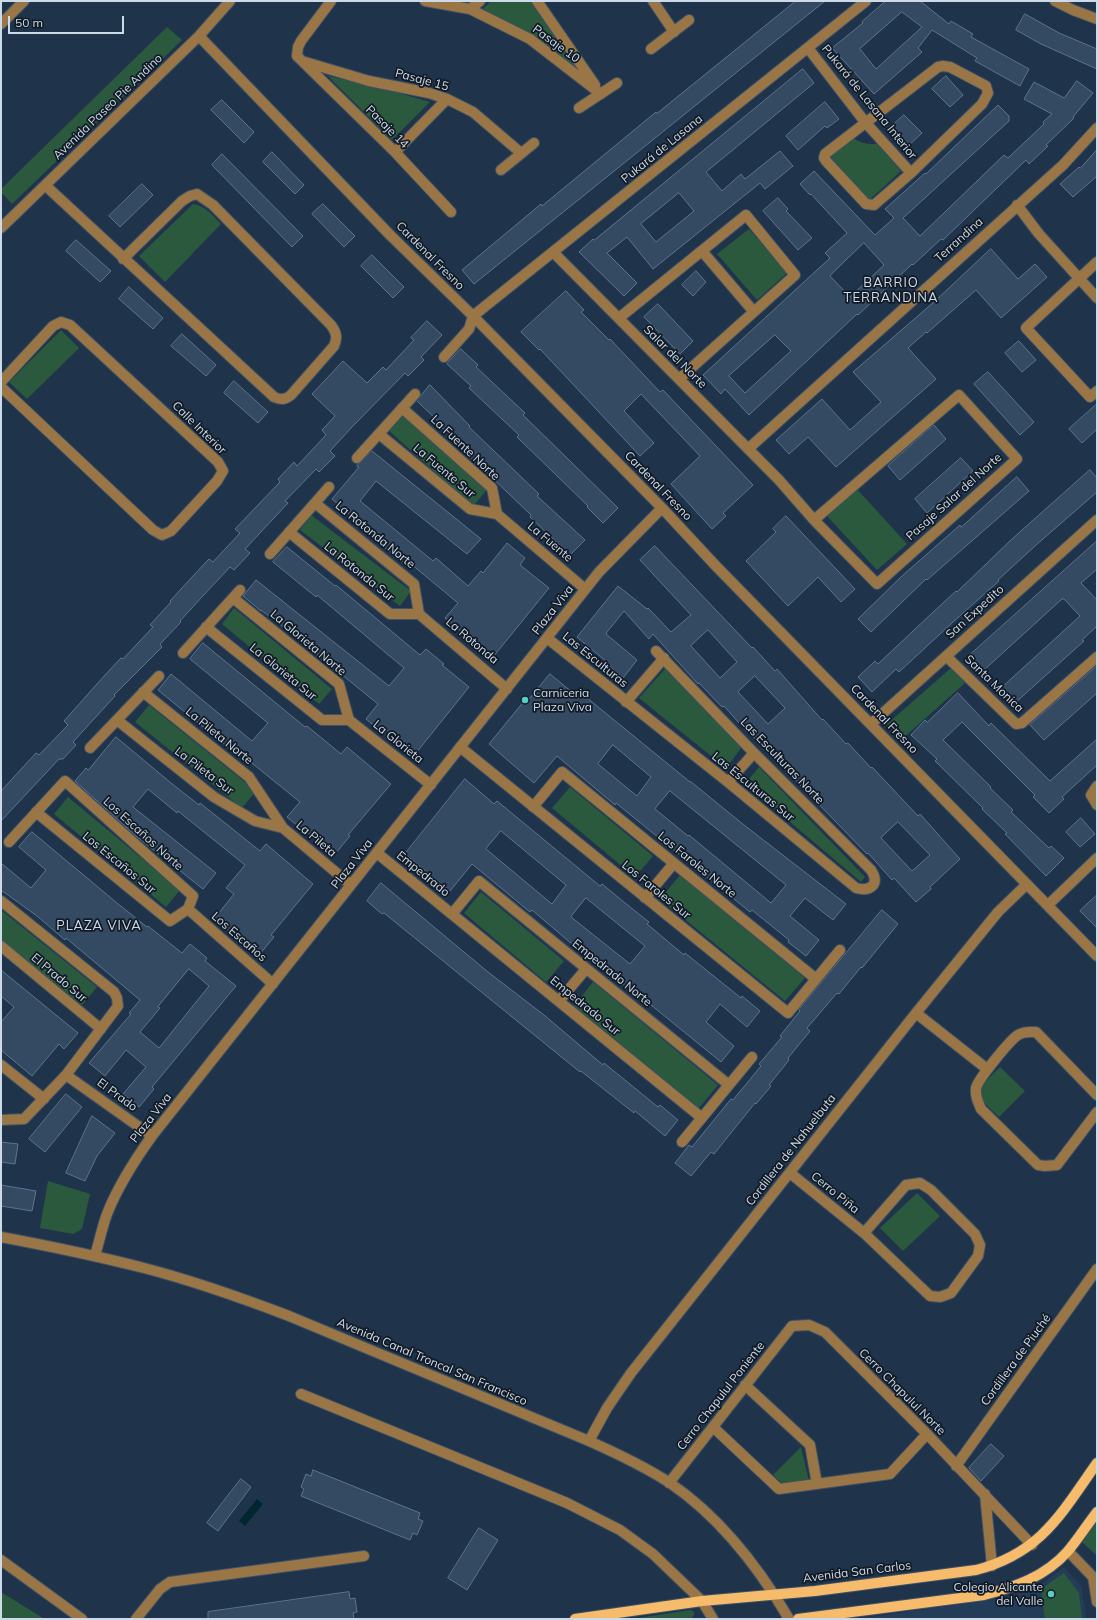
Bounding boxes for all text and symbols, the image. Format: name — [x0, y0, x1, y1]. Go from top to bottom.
scale bar — [10, 8, 126, 34]
text: 50 m — [15, 15, 43, 30]
street label: Pasaje 10 — [530, 22, 582, 66]
street label: Pukará de Lasana Interior — [818, 42, 920, 162]
street label: Avenida Paseo Pie Andino — [50, 51, 166, 163]
street label: Pasaje 15 — [394, 66, 450, 94]
street label: Pasaje 14 — [363, 103, 411, 151]
street label: Pukará de Lasana — [618, 112, 706, 186]
street label: Terrandina — [932, 215, 986, 265]
street label: Cardenal Fresno — [393, 219, 467, 293]
district label: BARRIO TERRANDINA — [844, 275, 938, 306]
street label: Salar del Norte — [641, 323, 709, 391]
street label: Calle Interior — [169, 399, 229, 457]
street label: La Fuente Norte — [428, 412, 502, 484]
street label: La Fuente Sur — [410, 441, 478, 501]
street label: Cardenal Fresno — [621, 448, 695, 524]
street label: Pasaje Salar del Norte — [903, 450, 1005, 544]
street label: La Rotonda Norte — [332, 498, 418, 572]
street label: La Fuente — [524, 519, 576, 565]
street label: La Rotonda Sur — [321, 539, 397, 605]
street label: Plaza Viva — [529, 582, 577, 638]
street label: San Expedito — [943, 582, 1007, 642]
street label: La Glorieta Norte — [267, 607, 349, 679]
street label: La Rotonda — [443, 615, 501, 667]
street label: Las Esculturas — [559, 629, 631, 691]
street label: La Glorieta Sur — [246, 640, 320, 704]
street label: Santa Monica — [962, 652, 1026, 716]
street label: Cardenal Fresno — [847, 681, 921, 757]
place label: Carniceria Plaza Viva — [533, 686, 592, 714]
marker: Carniceria Plaza Viva — [520, 695, 530, 705]
street label: La Pileta Norte — [182, 704, 256, 768]
street label: Las Esculturas Norte — [737, 715, 827, 807]
street label: La Glorieta — [370, 717, 426, 767]
street label: La Pileta Sur — [172, 744, 236, 798]
street label: Las Esculturas Sur — [709, 749, 797, 825]
street label: Los Escaños Norte — [100, 794, 186, 874]
street label: La Pileta — [293, 818, 339, 860]
street label: Los Escaños Sur — [79, 829, 159, 897]
street label: Los Faroles Norte — [655, 829, 739, 901]
street label: Plaza Viva — [328, 836, 376, 892]
street label: Empedrado — [394, 848, 452, 900]
street label: Los Faroles Sur — [619, 858, 693, 922]
street label: Los Escaños — [209, 909, 269, 965]
district label: PLAZA VIVA — [56, 918, 142, 934]
street label: Empedrado Norte — [569, 936, 655, 1010]
street label: El Prado Sur — [28, 951, 90, 1005]
street label: Empedrado Sur — [547, 973, 623, 1039]
street label: El Prado — [94, 1076, 140, 1114]
street label: Plaza Viva — [127, 1090, 175, 1146]
street label: Cordillera de Nahuelbuta — [743, 1091, 839, 1209]
street label: Cerro Piña — [808, 1169, 862, 1217]
street label: Cordillera de Piuché — [978, 1311, 1054, 1409]
street label: Avenida Canal Troncal San Francisco — [335, 1315, 529, 1409]
street label: Cerro Chapulul Poniente — [674, 1339, 768, 1453]
street label: Cerro Chapulul Norte — [856, 1346, 948, 1438]
street label: Avenida San Carlos — [802, 1558, 912, 1586]
place label: Colegio Alicante del Valle — [954, 1580, 1043, 1608]
marker: Colegio Alicante del Valle — [1046, 1589, 1056, 1599]

